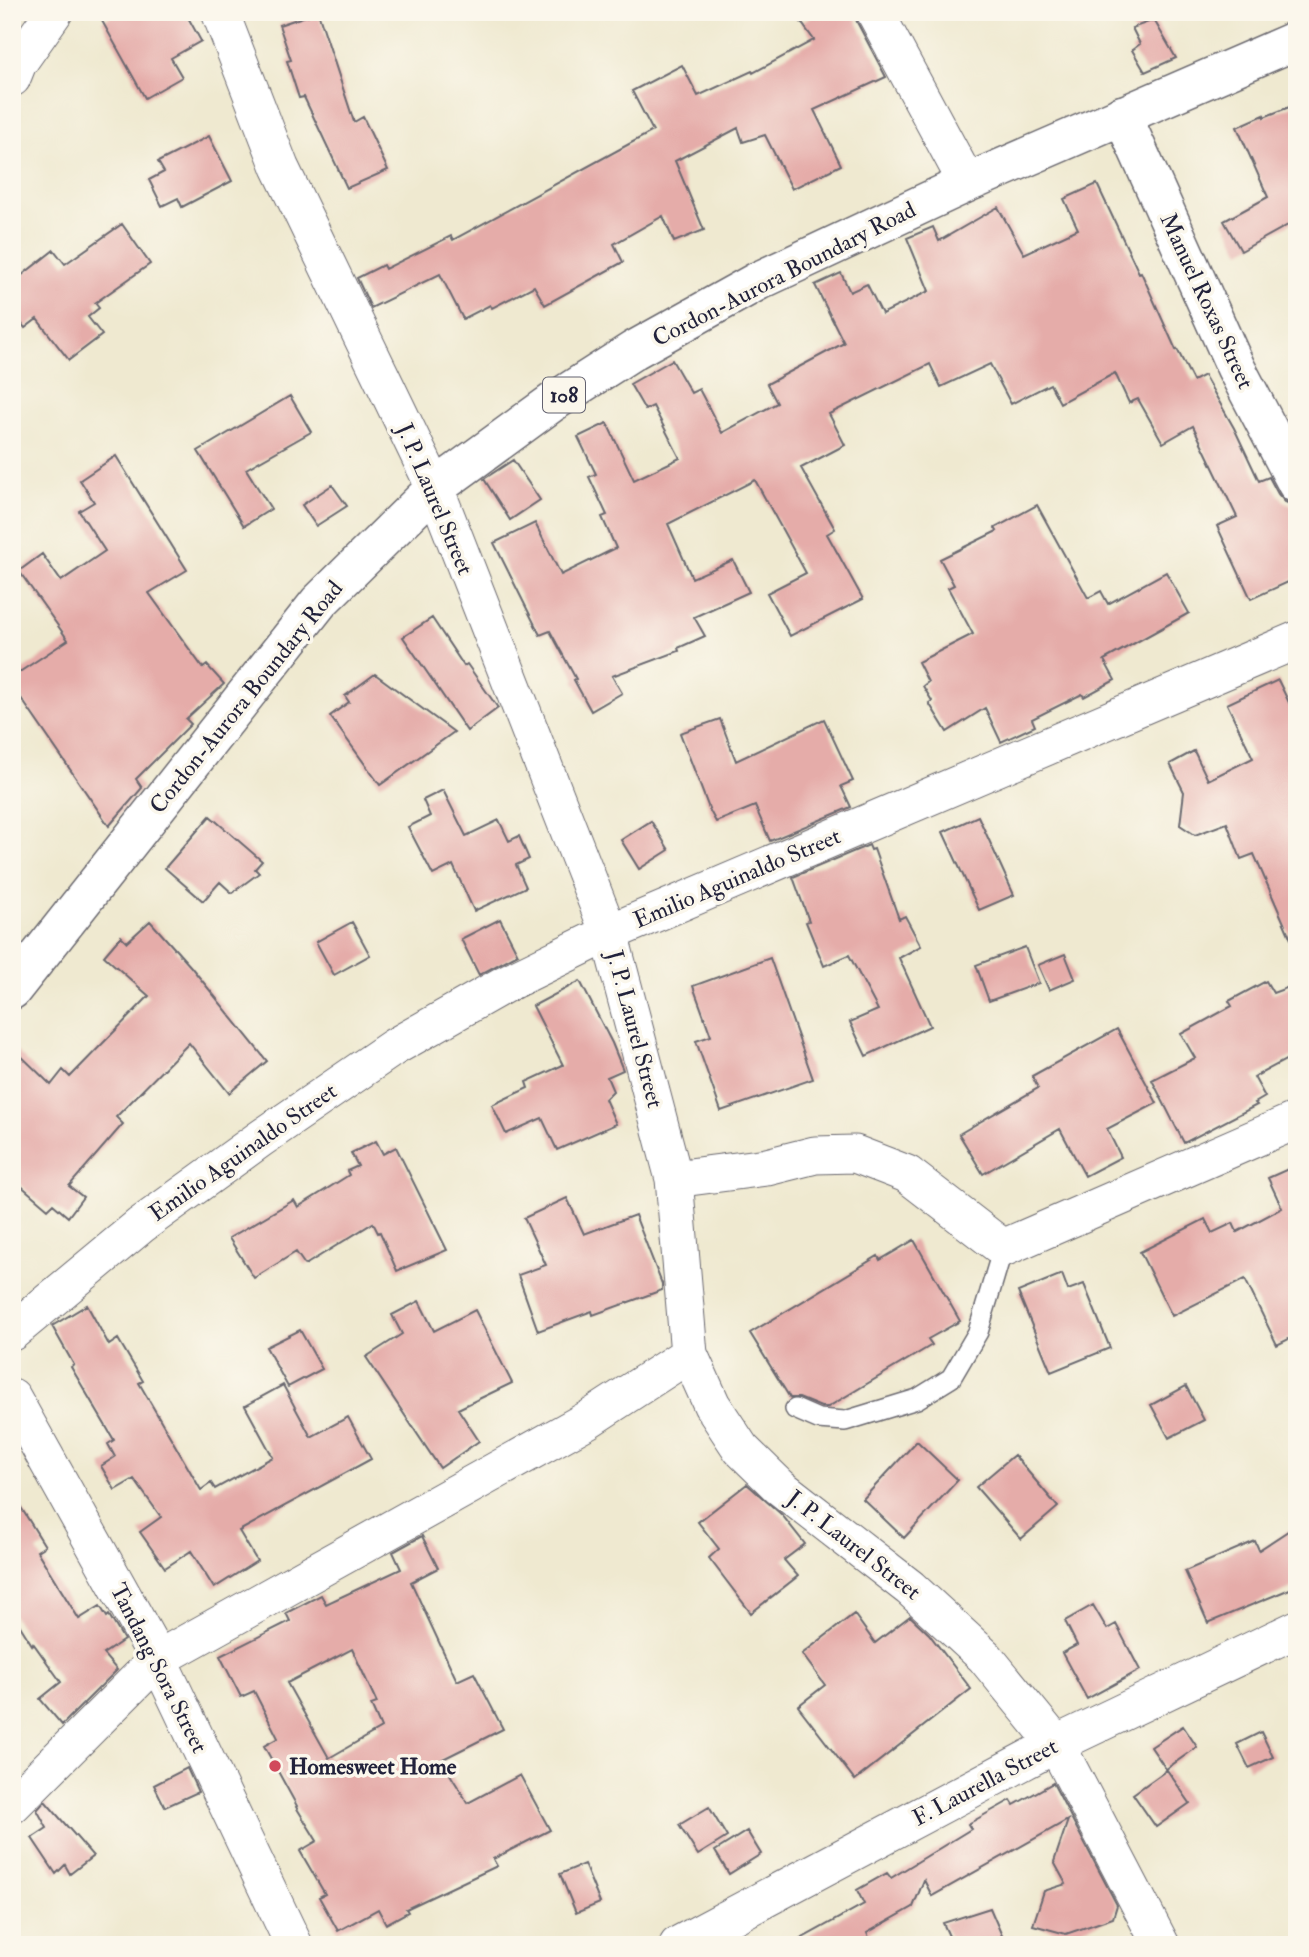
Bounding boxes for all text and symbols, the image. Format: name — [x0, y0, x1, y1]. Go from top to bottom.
street label: Cordon-Aurora Boundary Road — [648, 195, 920, 353]
street label: Manuel Roxas Street — [1154, 209, 1260, 393]
road number: 108 — [543, 378, 585, 412]
street label: J. P. Laurel Street — [390, 418, 480, 579]
street label: Cordon-Aurora Boundary Road — [143, 575, 349, 819]
street label: Emilio Aguinaldo Street — [629, 821, 845, 935]
street label: J. P. Laurel Street — [600, 946, 670, 1111]
street label: Emilio Aguinaldo Street — [144, 1076, 342, 1228]
street label: J. P. Laurel Street — [780, 1483, 927, 1606]
street label: Tandang Sora Street — [104, 1578, 214, 1758]
street label: F. Laurella Street — [908, 1732, 1062, 1832]
place label: Homesweet Home — [289, 1752, 457, 1781]
marker: Homesweet Home — [267, 1758, 283, 1774]

